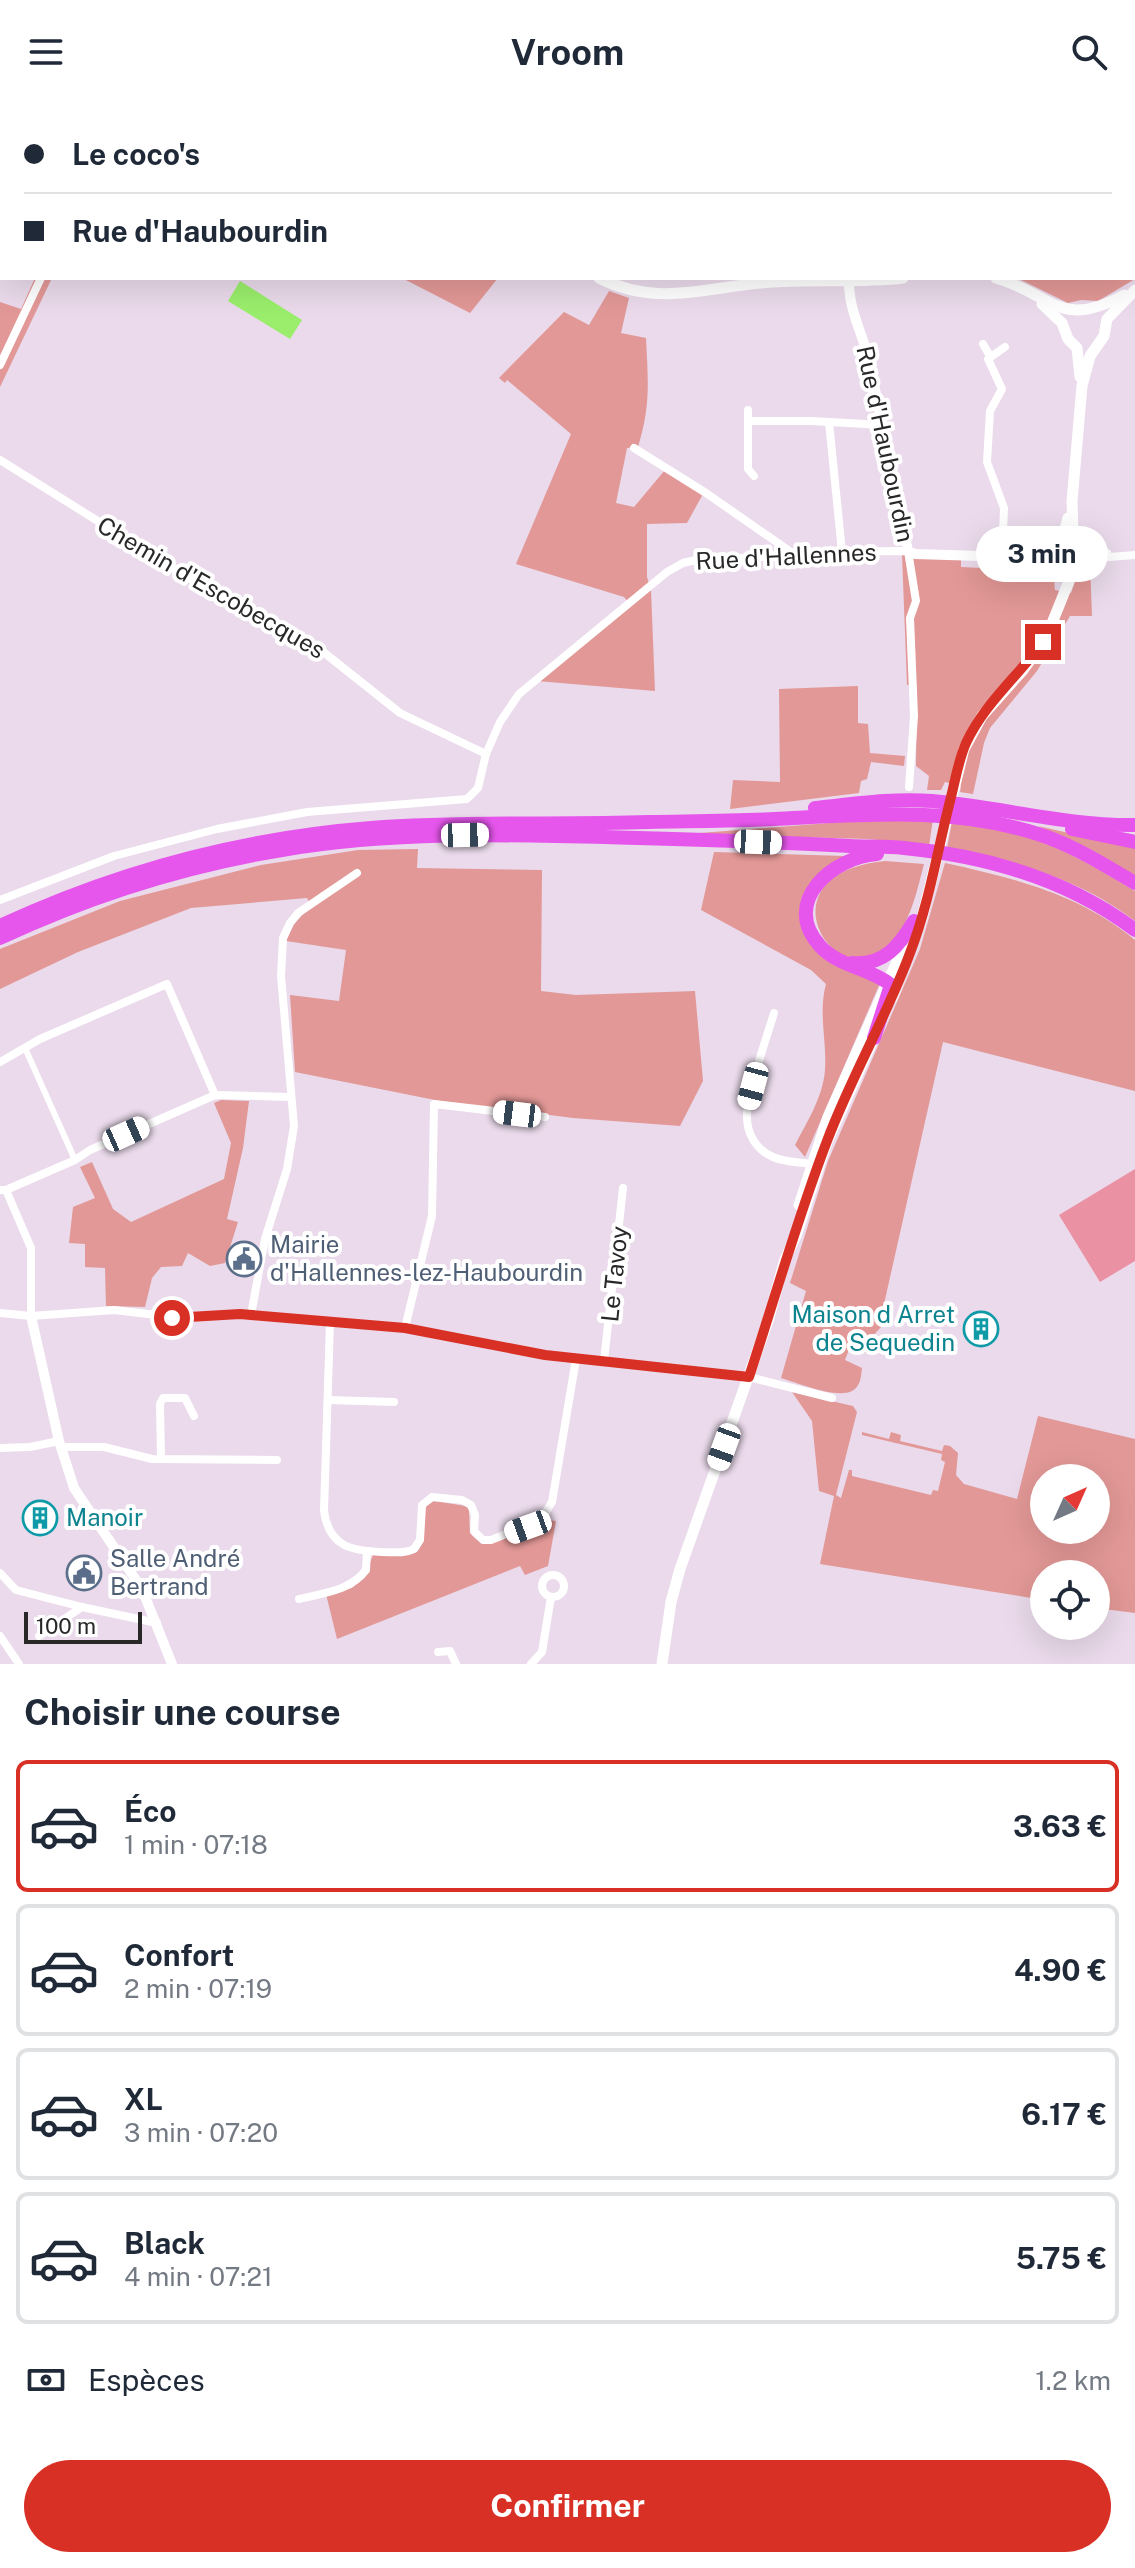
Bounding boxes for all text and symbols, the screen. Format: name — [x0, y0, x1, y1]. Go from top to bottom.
icon: menu — [24, 30, 68, 74]
icon: search — [1067, 30, 1111, 74]
text: Vroom — [511, 31, 624, 73]
text: Le coco's — [72, 136, 200, 172]
text: Rue d'Haubourdin — [72, 213, 328, 249]
street label: Rue d'Haubourdin — [851, 343, 920, 545]
street label: Chemin d'Escobecques — [93, 510, 330, 664]
callout: 3 min — [977, 526, 1109, 582]
street label: Rue d'Hallennes — [695, 537, 877, 575]
text: 3 min — [1008, 538, 1076, 569]
route end — [1025, 624, 1061, 660]
car — [441, 823, 489, 847]
car — [734, 829, 782, 855]
car — [735, 1060, 771, 1112]
car — [492, 1099, 542, 1129]
car — [99, 1113, 153, 1155]
street label: Le Tavoy — [595, 1224, 633, 1323]
place label: Mairie d'Hallennes-lez-Haubourdin — [270, 1230, 583, 1286]
public building icon: Mairie d'Hallennes-lez-Haubourdin — [225, 1240, 263, 1278]
route start — [154, 1300, 190, 1336]
place label: Maison d Arret de Sequedin — [791, 1300, 955, 1356]
building icon: Maison d Arret de Sequedin — [962, 1310, 1000, 1348]
car — [705, 1420, 743, 1474]
north arrow — [1030, 1464, 1110, 1544]
map controls — [1030, 1464, 1110, 1640]
building icon: Manoir — [21, 1499, 59, 1537]
place label: Manoir — [66, 1503, 143, 1531]
car — [501, 1508, 555, 1546]
place label: Salle André Bertrand — [110, 1544, 240, 1600]
public building icon: Salle André Bertrand — [65, 1554, 103, 1592]
button: locate — [1030, 1560, 1110, 1640]
scale bar — [24, 1608, 142, 1644]
text: 100 m — [36, 1613, 96, 1639]
text: Choisir une course — [24, 1691, 341, 1733]
icon: car — [28, 1790, 100, 1862]
text: Éco — [124, 1793, 177, 1829]
text: 3.63 € — [1013, 1808, 1107, 1844]
text: 1 min · 07:18 — [124, 1829, 268, 1860]
icon: car — [28, 1934, 100, 2006]
text: Confort — [124, 1937, 234, 1973]
text: 4.90 € — [1014, 1952, 1107, 1988]
text: 2 min · 07:19 — [124, 1973, 272, 2004]
icon: car — [28, 2078, 100, 2150]
text: XL — [124, 2081, 163, 2117]
text: 6.17 € — [1021, 2096, 1107, 2132]
text: 3 min · 07:20 — [124, 2117, 278, 2148]
icon: car — [28, 2222, 100, 2294]
text: Black — [124, 2225, 205, 2261]
text: 5.75 € — [1016, 2240, 1107, 2276]
text: 4 min · 07:21 — [124, 2261, 273, 2292]
icon: cash — [24, 2358, 68, 2402]
text: Espèces — [88, 2362, 205, 2398]
text: 1.2 km — [1035, 2365, 1111, 2396]
button: Confirmer — [24, 2460, 1111, 2552]

